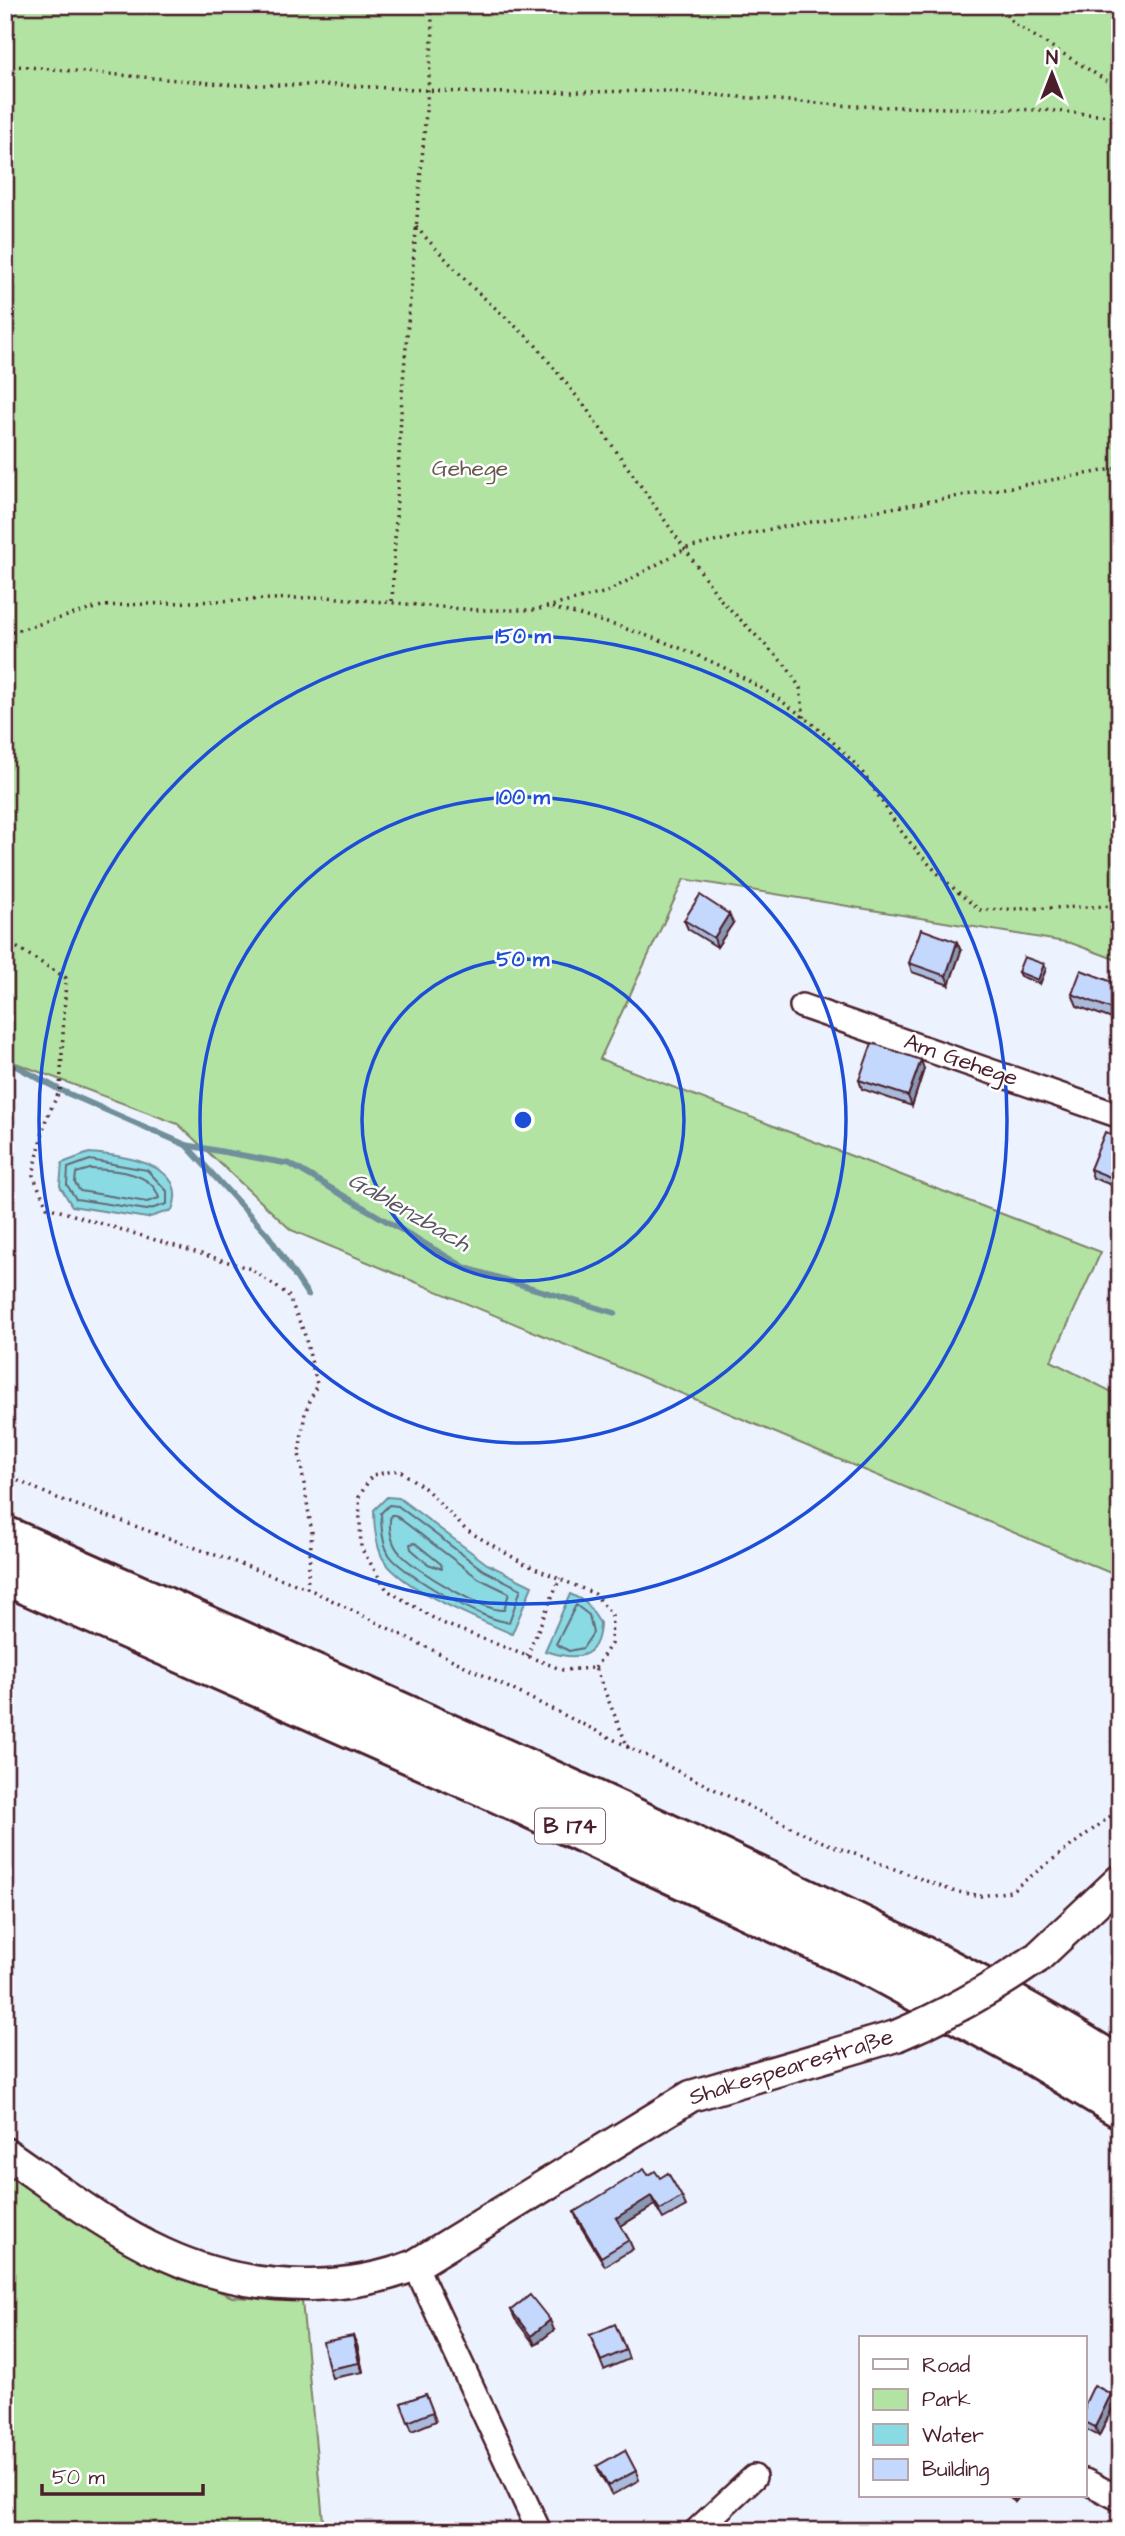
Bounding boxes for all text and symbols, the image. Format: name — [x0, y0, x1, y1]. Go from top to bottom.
north arrow — [1016, 38, 1086, 108]
text: N — [1046, 45, 1058, 72]
park label: Gehege — [432, 452, 508, 485]
text: 150 m — [495, 622, 551, 651]
text: 100 m — [496, 783, 551, 812]
text: 50 m — [497, 945, 550, 974]
street label: Am Gehege — [900, 1026, 1022, 1095]
centre of rings — [511, 1108, 535, 1132]
water label: Gablenzbach — [342, 1163, 477, 1261]
road number: B 174 — [535, 1808, 605, 1843]
street label: Shakespearestraße — [685, 2021, 897, 2113]
legend — [859, 2336, 1086, 2498]
text: Road — [922, 2351, 970, 2380]
text: Park — [922, 2385, 971, 2414]
text: Water — [922, 2421, 984, 2450]
scale bar — [42, 2452, 203, 2496]
text: Building — [922, 2455, 990, 2486]
text: 50 m — [52, 2463, 106, 2492]

